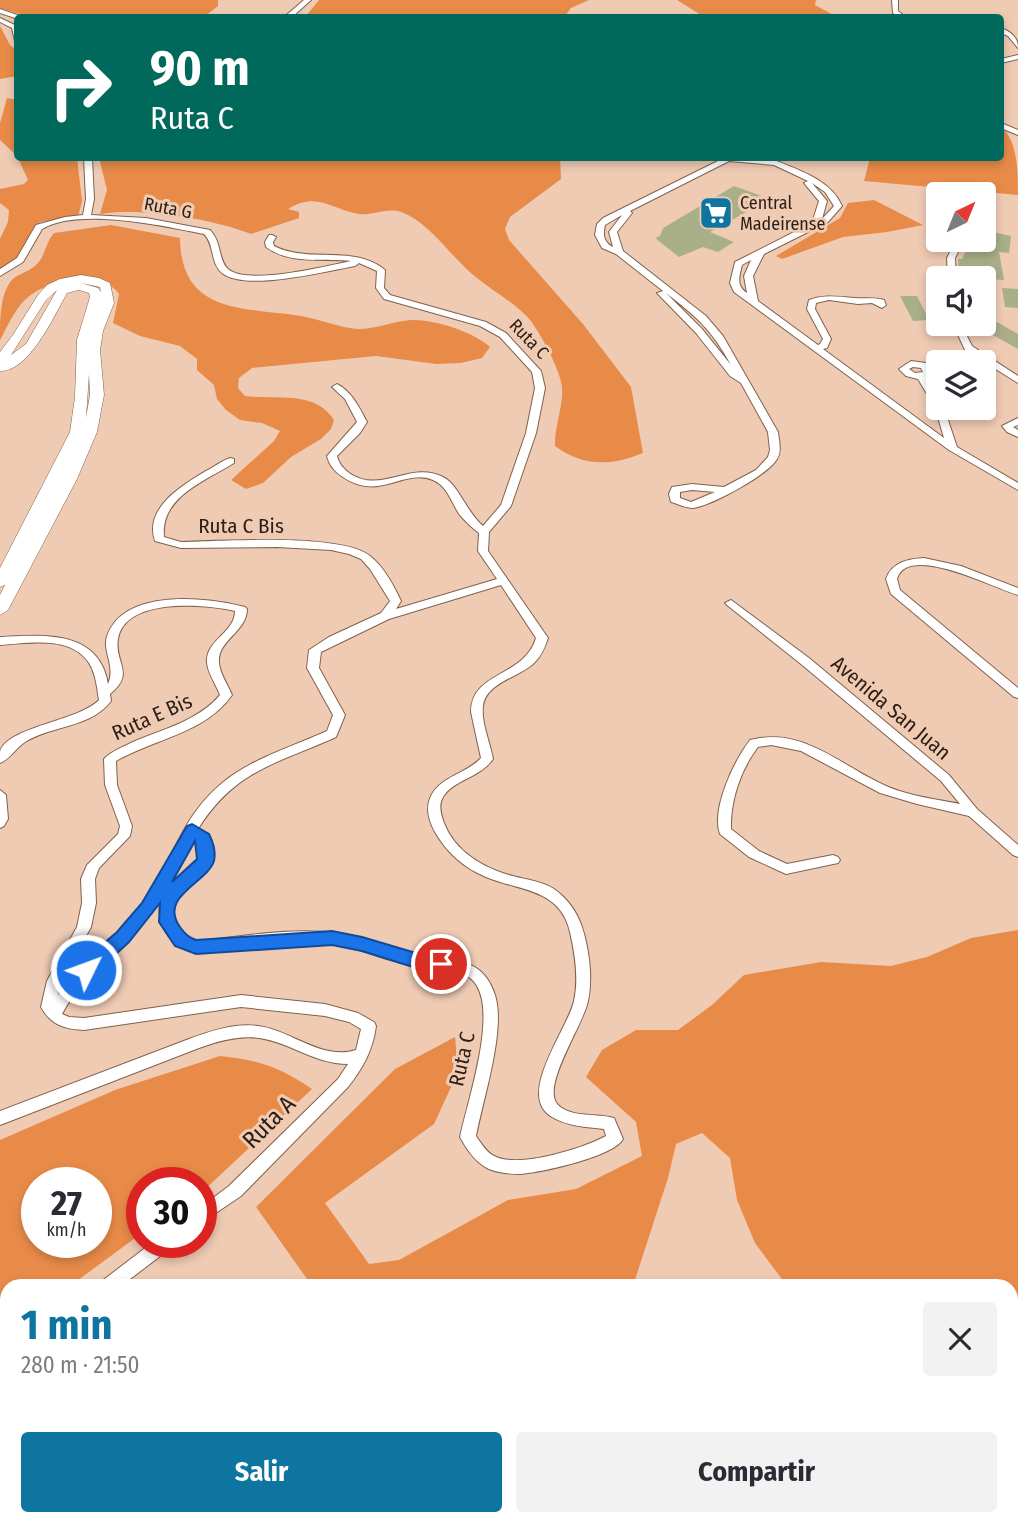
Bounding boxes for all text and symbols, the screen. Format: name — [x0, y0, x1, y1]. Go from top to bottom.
text: 90 m — [150, 39, 250, 98]
icon: right — [35, 42, 126, 133]
text: Ruta C — [150, 99, 234, 137]
north arrow — [926, 182, 996, 252]
map controls — [926, 182, 996, 420]
place label: Central Madeirense — [740, 192, 826, 235]
street label: Ruta G — [142, 193, 194, 223]
supermarket icon: Central Madeirense — [697, 194, 735, 232]
button: sound — [926, 266, 996, 336]
street label: Ruta C — [505, 314, 553, 364]
button: layers — [926, 350, 996, 420]
street label: Ruta C Bis — [198, 513, 284, 539]
street label: Avenida San Juan — [826, 650, 956, 766]
street label: Ruta E Bis — [108, 688, 196, 746]
position arrow — [49, 933, 123, 1007]
pin — [411, 934, 471, 994]
icon: arrive — [422, 945, 460, 983]
street label: Ruta C — [443, 1029, 481, 1089]
street label: Ruta A — [237, 1089, 302, 1154]
speed limit sign: 30 — [126, 1167, 217, 1258]
text: 27 — [51, 1182, 82, 1224]
text: km/h — [46, 1219, 87, 1241]
text: 1 min — [21, 1300, 112, 1350]
button: close — [923, 1302, 997, 1376]
text: 280 m · 21:50 — [21, 1351, 140, 1379]
button: Salir — [21, 1432, 502, 1512]
button: Compartir — [516, 1432, 997, 1512]

